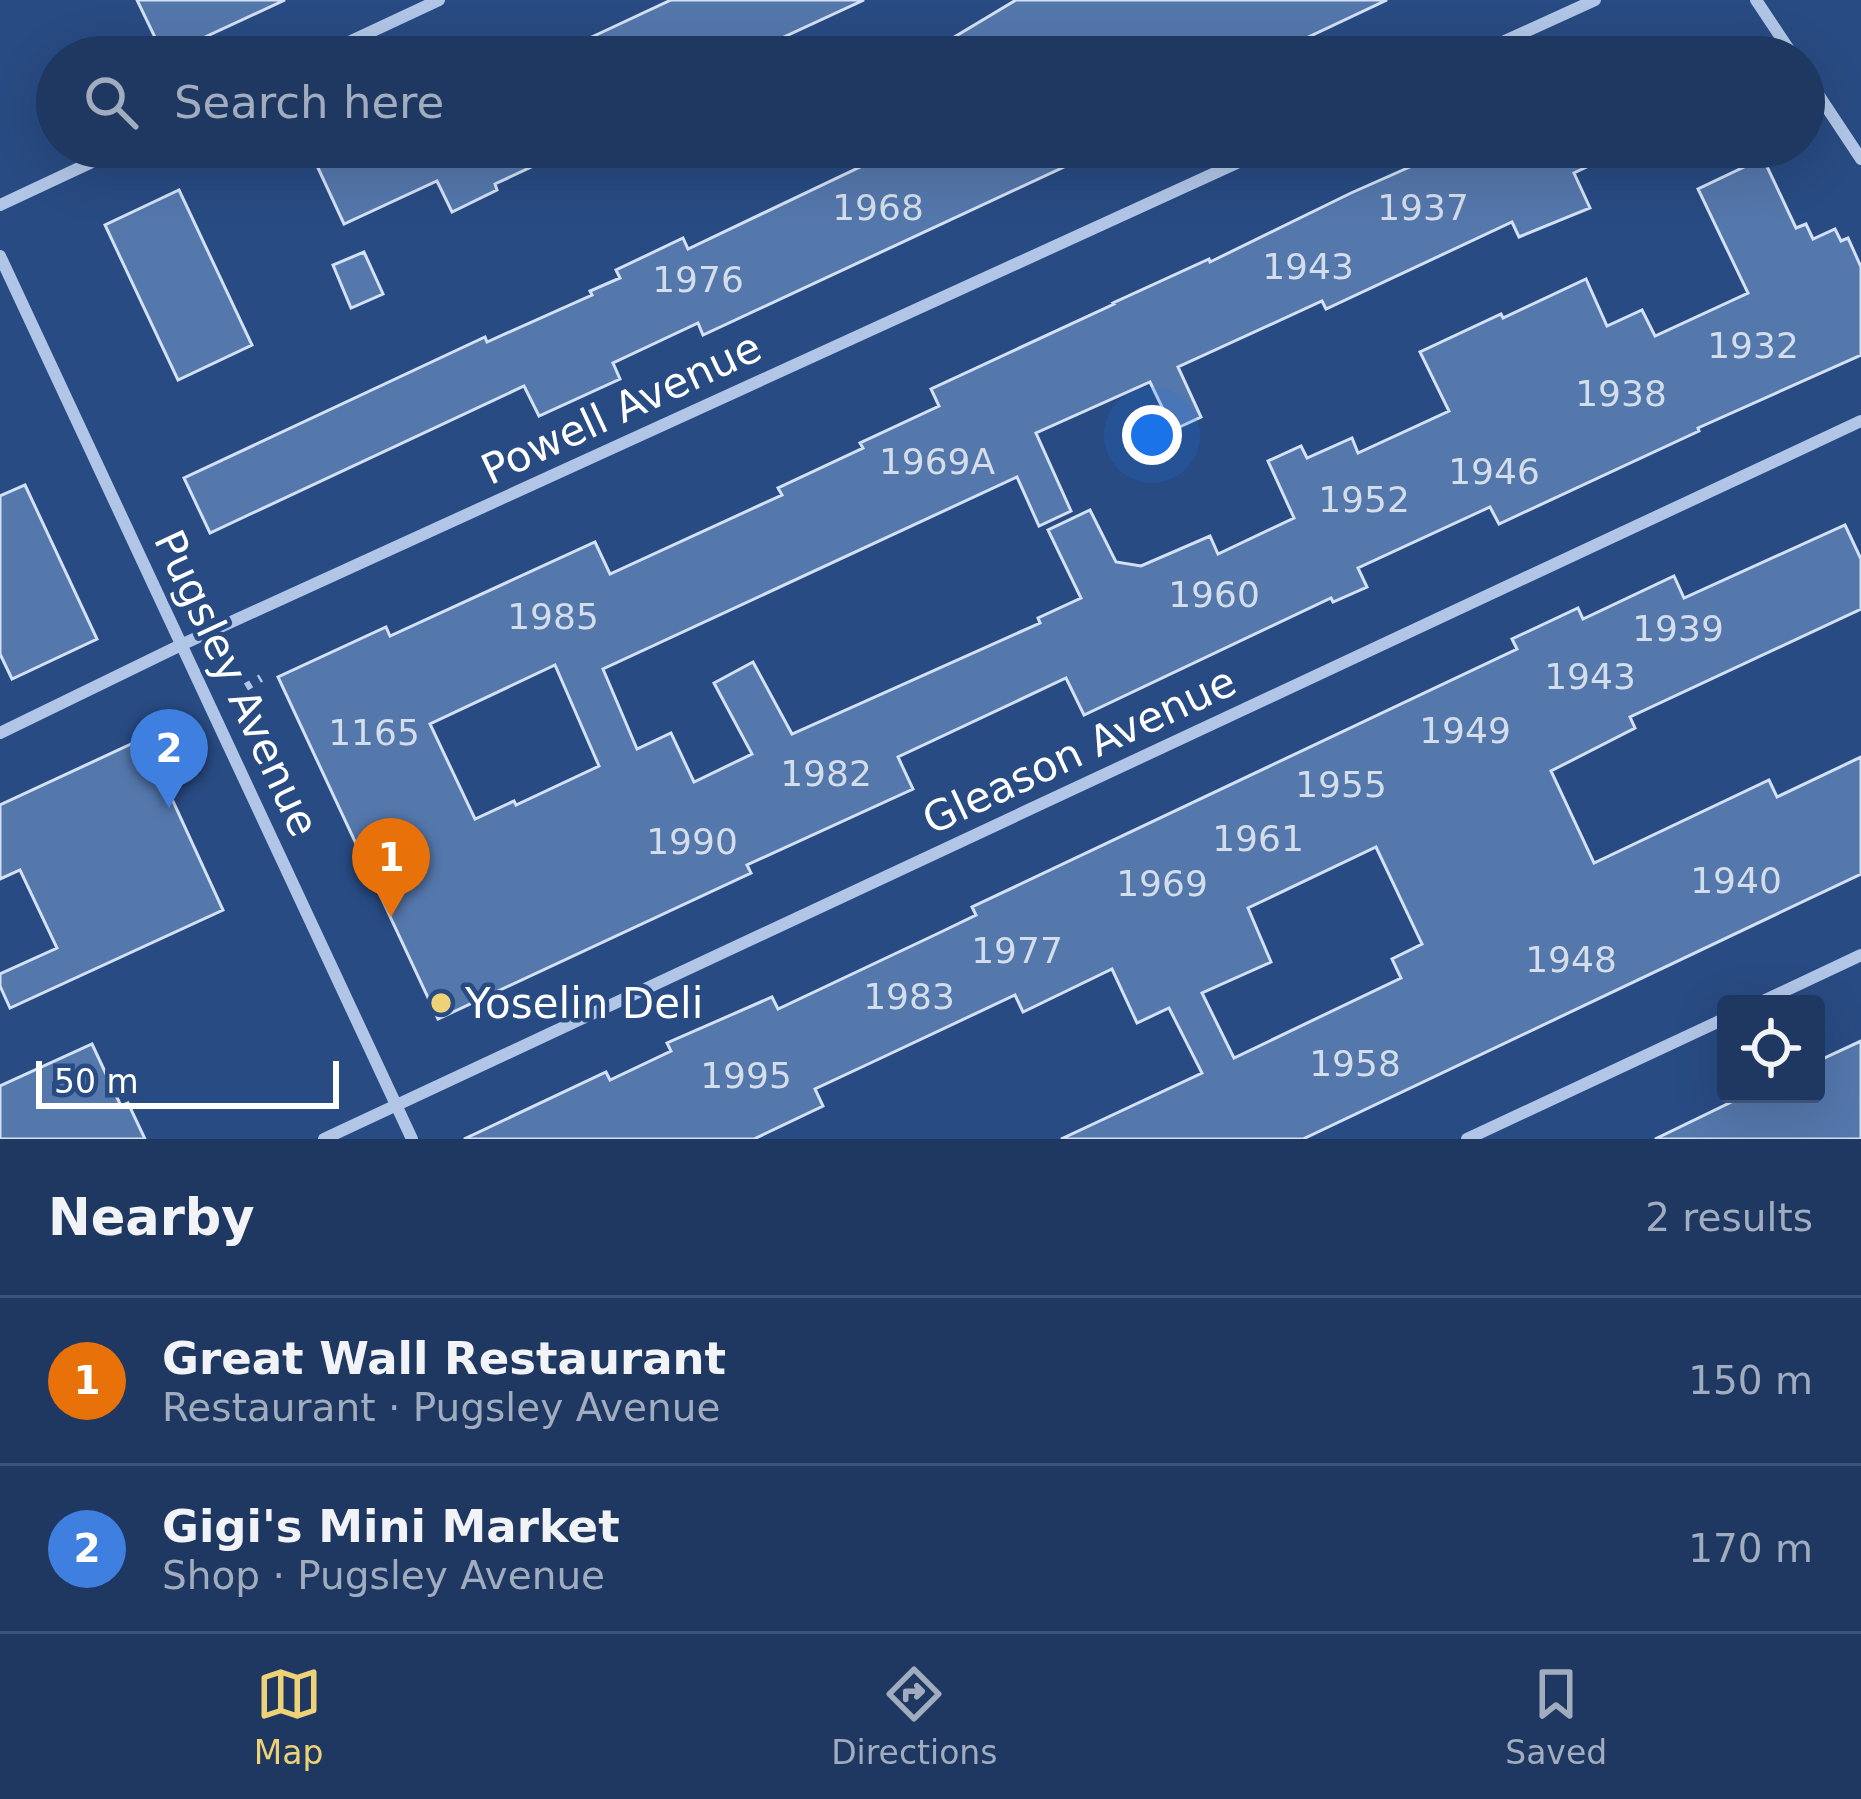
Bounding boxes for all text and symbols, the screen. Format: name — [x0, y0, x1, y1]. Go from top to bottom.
search box — [36, 36, 1825, 168]
icon: search — [78, 69, 144, 135]
text: Search here — [174, 76, 444, 129]
house number: 1968 — [832, 187, 924, 228]
house number: 1937 — [1377, 187, 1469, 228]
house number: 1943 — [1262, 246, 1354, 287]
house number: 1976 — [652, 259, 744, 300]
street label: Powell Avenue — [474, 322, 769, 495]
house number: 1932 — [1707, 325, 1799, 366]
house number: 1938 — [1575, 373, 1667, 414]
your location — [1122, 405, 1182, 465]
house number: 1969A — [879, 441, 995, 482]
house number: 1946 — [1448, 451, 1540, 492]
house number: 1952 — [1318, 479, 1410, 520]
street label: Pugsley Avenue — [144, 523, 329, 844]
house number: 1960 — [1168, 574, 1260, 615]
house number: 1985 — [507, 596, 599, 637]
house number: 1939 — [1632, 608, 1724, 649]
house number: 1943 — [1544, 656, 1636, 697]
street label: Gleason Avenue — [915, 657, 1243, 844]
pin: 2 — [130, 709, 208, 808]
house number: 1949 — [1419, 710, 1511, 751]
house number: 1165 — [328, 712, 420, 753]
house number: 1982 — [780, 753, 872, 794]
house number: 1955 — [1295, 764, 1387, 805]
pin: 1 — [352, 818, 430, 917]
house number: 1961 — [1212, 818, 1304, 859]
house number: 1990 — [646, 821, 738, 862]
house number: 1940 — [1690, 860, 1782, 901]
house number: 1969 — [1116, 863, 1208, 904]
house number: 1977 — [971, 930, 1063, 971]
house number: 1948 — [1525, 939, 1617, 980]
house number: 1983 — [863, 976, 955, 1017]
place label: Yoselin Deli — [464, 979, 703, 1028]
marker: Yoselin Deli — [428, 990, 454, 1016]
map controls — [1717, 995, 1825, 1103]
button: locate — [1717, 995, 1825, 1103]
house number: 1958 — [1309, 1043, 1401, 1084]
scale bar — [36, 1055, 339, 1108]
house number: 1995 — [700, 1055, 792, 1096]
text: 50 m — [54, 1062, 139, 1101]
text: Nearby — [48, 1188, 255, 1247]
text: 2 results — [1645, 1195, 1813, 1240]
text: Great Wall Restaurant — [162, 1332, 726, 1385]
text: 1 — [73, 1358, 101, 1403]
text: 150 m — [1688, 1358, 1813, 1403]
text: Restaurant · Pugsley Avenue — [162, 1385, 721, 1430]
text: Gigi's Mini Market — [162, 1500, 620, 1553]
text: 2 — [73, 1526, 101, 1571]
text: 170 m — [1688, 1526, 1813, 1571]
text: Shop · Pugsley Avenue — [162, 1553, 605, 1598]
tab: Map — [254, 1661, 324, 1772]
tab: Directions — [831, 1661, 997, 1772]
tab: Saved — [1505, 1661, 1607, 1772]

